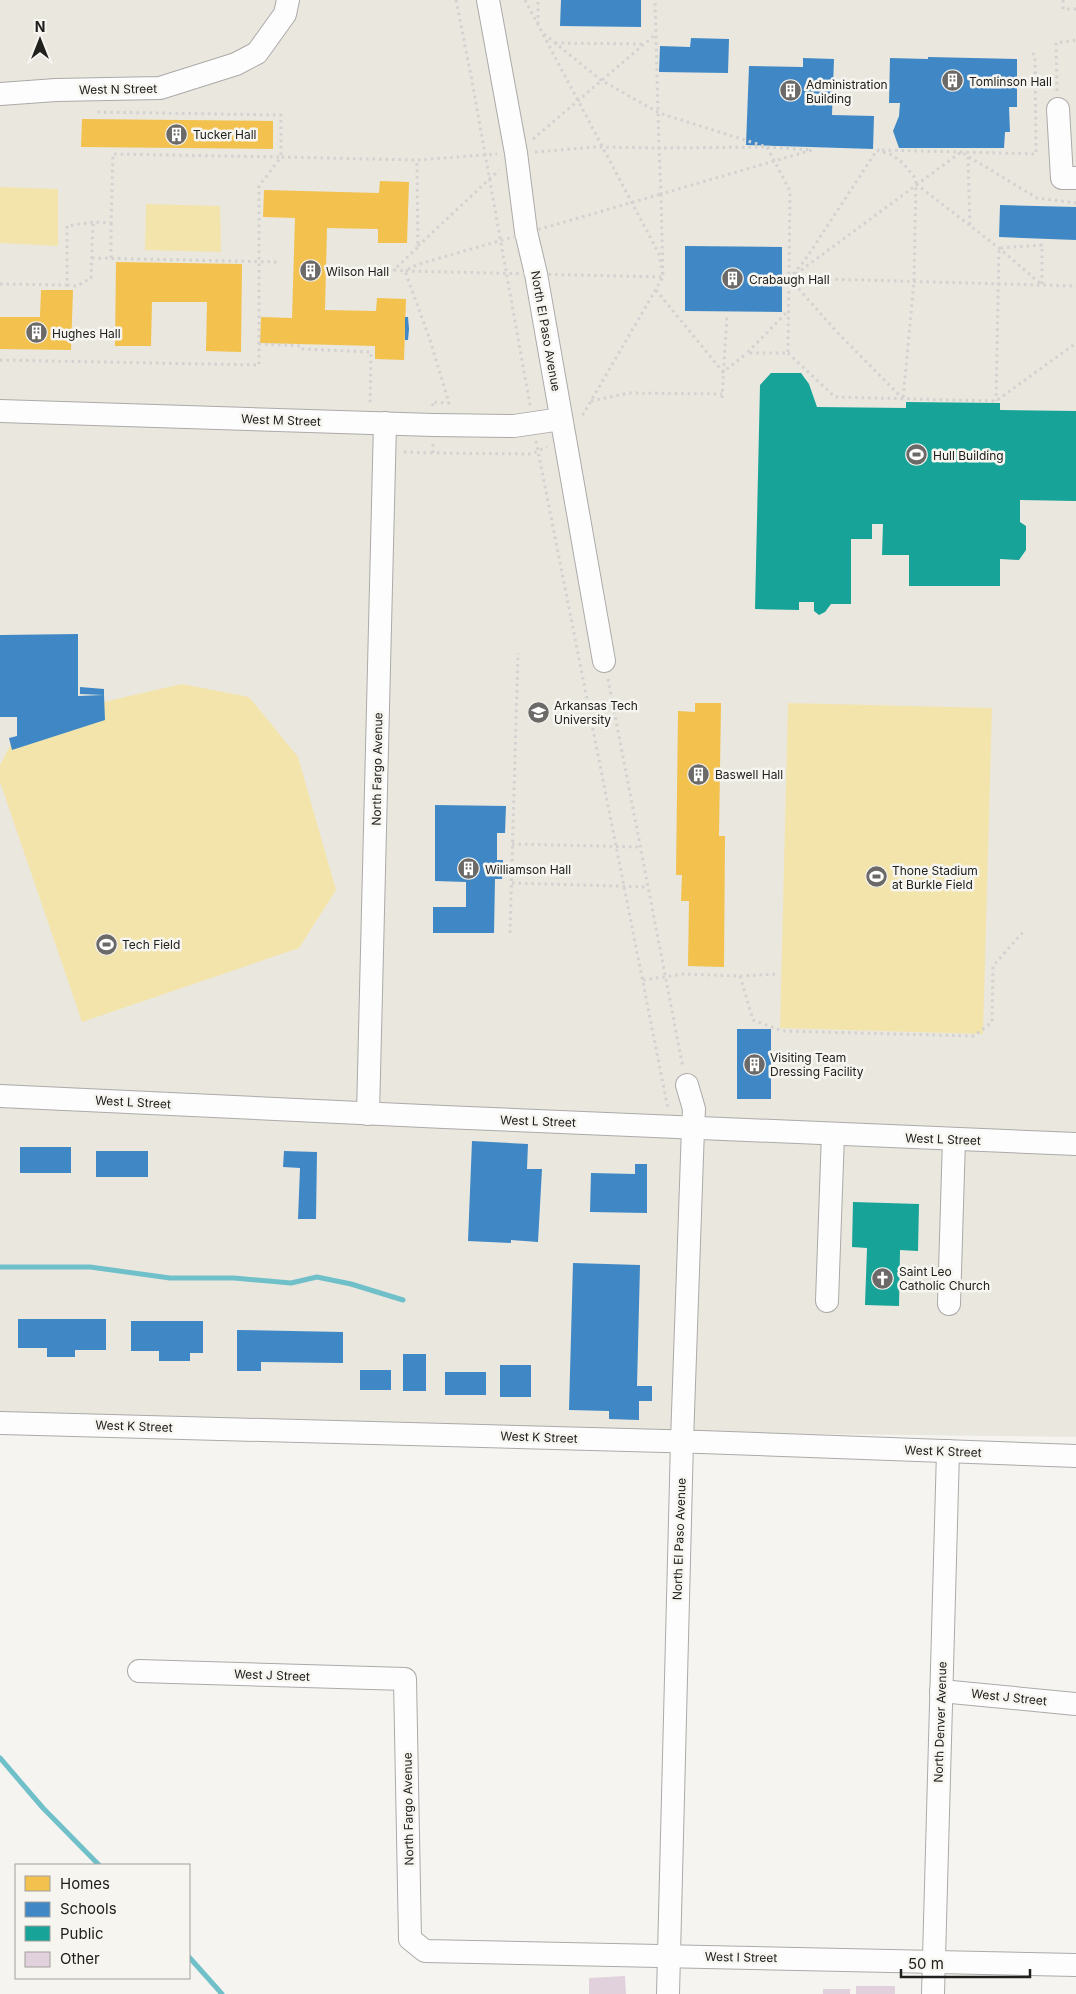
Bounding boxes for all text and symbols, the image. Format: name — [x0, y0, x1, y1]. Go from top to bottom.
north arrow — [15, 15, 65, 65]
text: N — [35, 18, 45, 35]
building icon: Tomlinson Hall — [941, 69, 965, 93]
place label: Tomlinson Hall — [969, 74, 1052, 89]
place label: Administration Building — [806, 77, 888, 106]
building icon: Administration Building — [778, 79, 802, 103]
street label: West N Street — [79, 81, 157, 97]
building icon: Tucker Hall — [165, 122, 189, 146]
place label: Tucker Hall — [193, 127, 257, 142]
building icon: Wilson Hall — [298, 259, 322, 283]
place label: Wilson Hall — [326, 264, 389, 279]
building icon: Crabaugh Hall — [721, 267, 745, 291]
street label: North El Paso Avenue — [528, 269, 564, 393]
place label: Crabaugh Hall — [749, 272, 830, 287]
building icon: Hughes Hall — [24, 321, 48, 345]
place label: Hughes Hall — [52, 326, 121, 341]
street label: West M Street — [241, 411, 321, 429]
sports icon: Hull Building — [905, 443, 929, 467]
place label: Hull Building — [933, 448, 1004, 463]
place label: Arkansas Tech University — [554, 698, 638, 727]
school or university icon: Arkansas Tech University — [526, 700, 550, 724]
street label: North Fargo Avenue — [369, 712, 385, 826]
building icon: Baswell Hall — [687, 762, 711, 786]
place label: Baswell Hall — [715, 767, 783, 782]
building icon: Williamson Hall — [457, 857, 481, 881]
place label: Williamson Hall — [485, 862, 571, 877]
place label: Thone Stadium at Burkle Field — [892, 863, 978, 892]
sports icon: Thone Stadium at Burkle Field — [864, 865, 888, 889]
sports icon: Tech Field — [94, 932, 118, 956]
place label: Tech Field — [122, 937, 180, 952]
place label: Visiting Team Dressing Facility — [770, 1050, 864, 1079]
building icon: Visiting Team Dressing Facility — [742, 1052, 766, 1076]
street label: West L Street — [95, 1093, 171, 1111]
street label: West L Street — [500, 1112, 576, 1130]
street label: West L Street — [905, 1130, 981, 1148]
place label: Saint Leo Catholic Church — [899, 1264, 990, 1293]
church icon: Saint Leo Catholic Church — [871, 1266, 895, 1290]
street label: West K Street — [95, 1417, 173, 1435]
street label: West K Street — [500, 1428, 578, 1446]
street label: West K Street — [904, 1442, 982, 1460]
street label: North El Paso Avenue — [669, 1478, 689, 1600]
street label: North Denver Avenue — [930, 1661, 950, 1783]
street label: West J Street — [234, 1666, 310, 1684]
street label: West J Street — [970, 1686, 1048, 1708]
street label: North Fargo Avenue — [400, 1752, 416, 1866]
legend — [15, 1864, 190, 1979]
text: Homes — [60, 1874, 110, 1893]
text: Schools — [60, 1899, 117, 1918]
text: Public — [60, 1924, 103, 1943]
scale bar — [901, 1946, 1030, 1978]
text: Other — [60, 1949, 100, 1968]
street label: West I Street — [705, 1949, 777, 1965]
text: 50 m — [908, 1954, 944, 1973]

